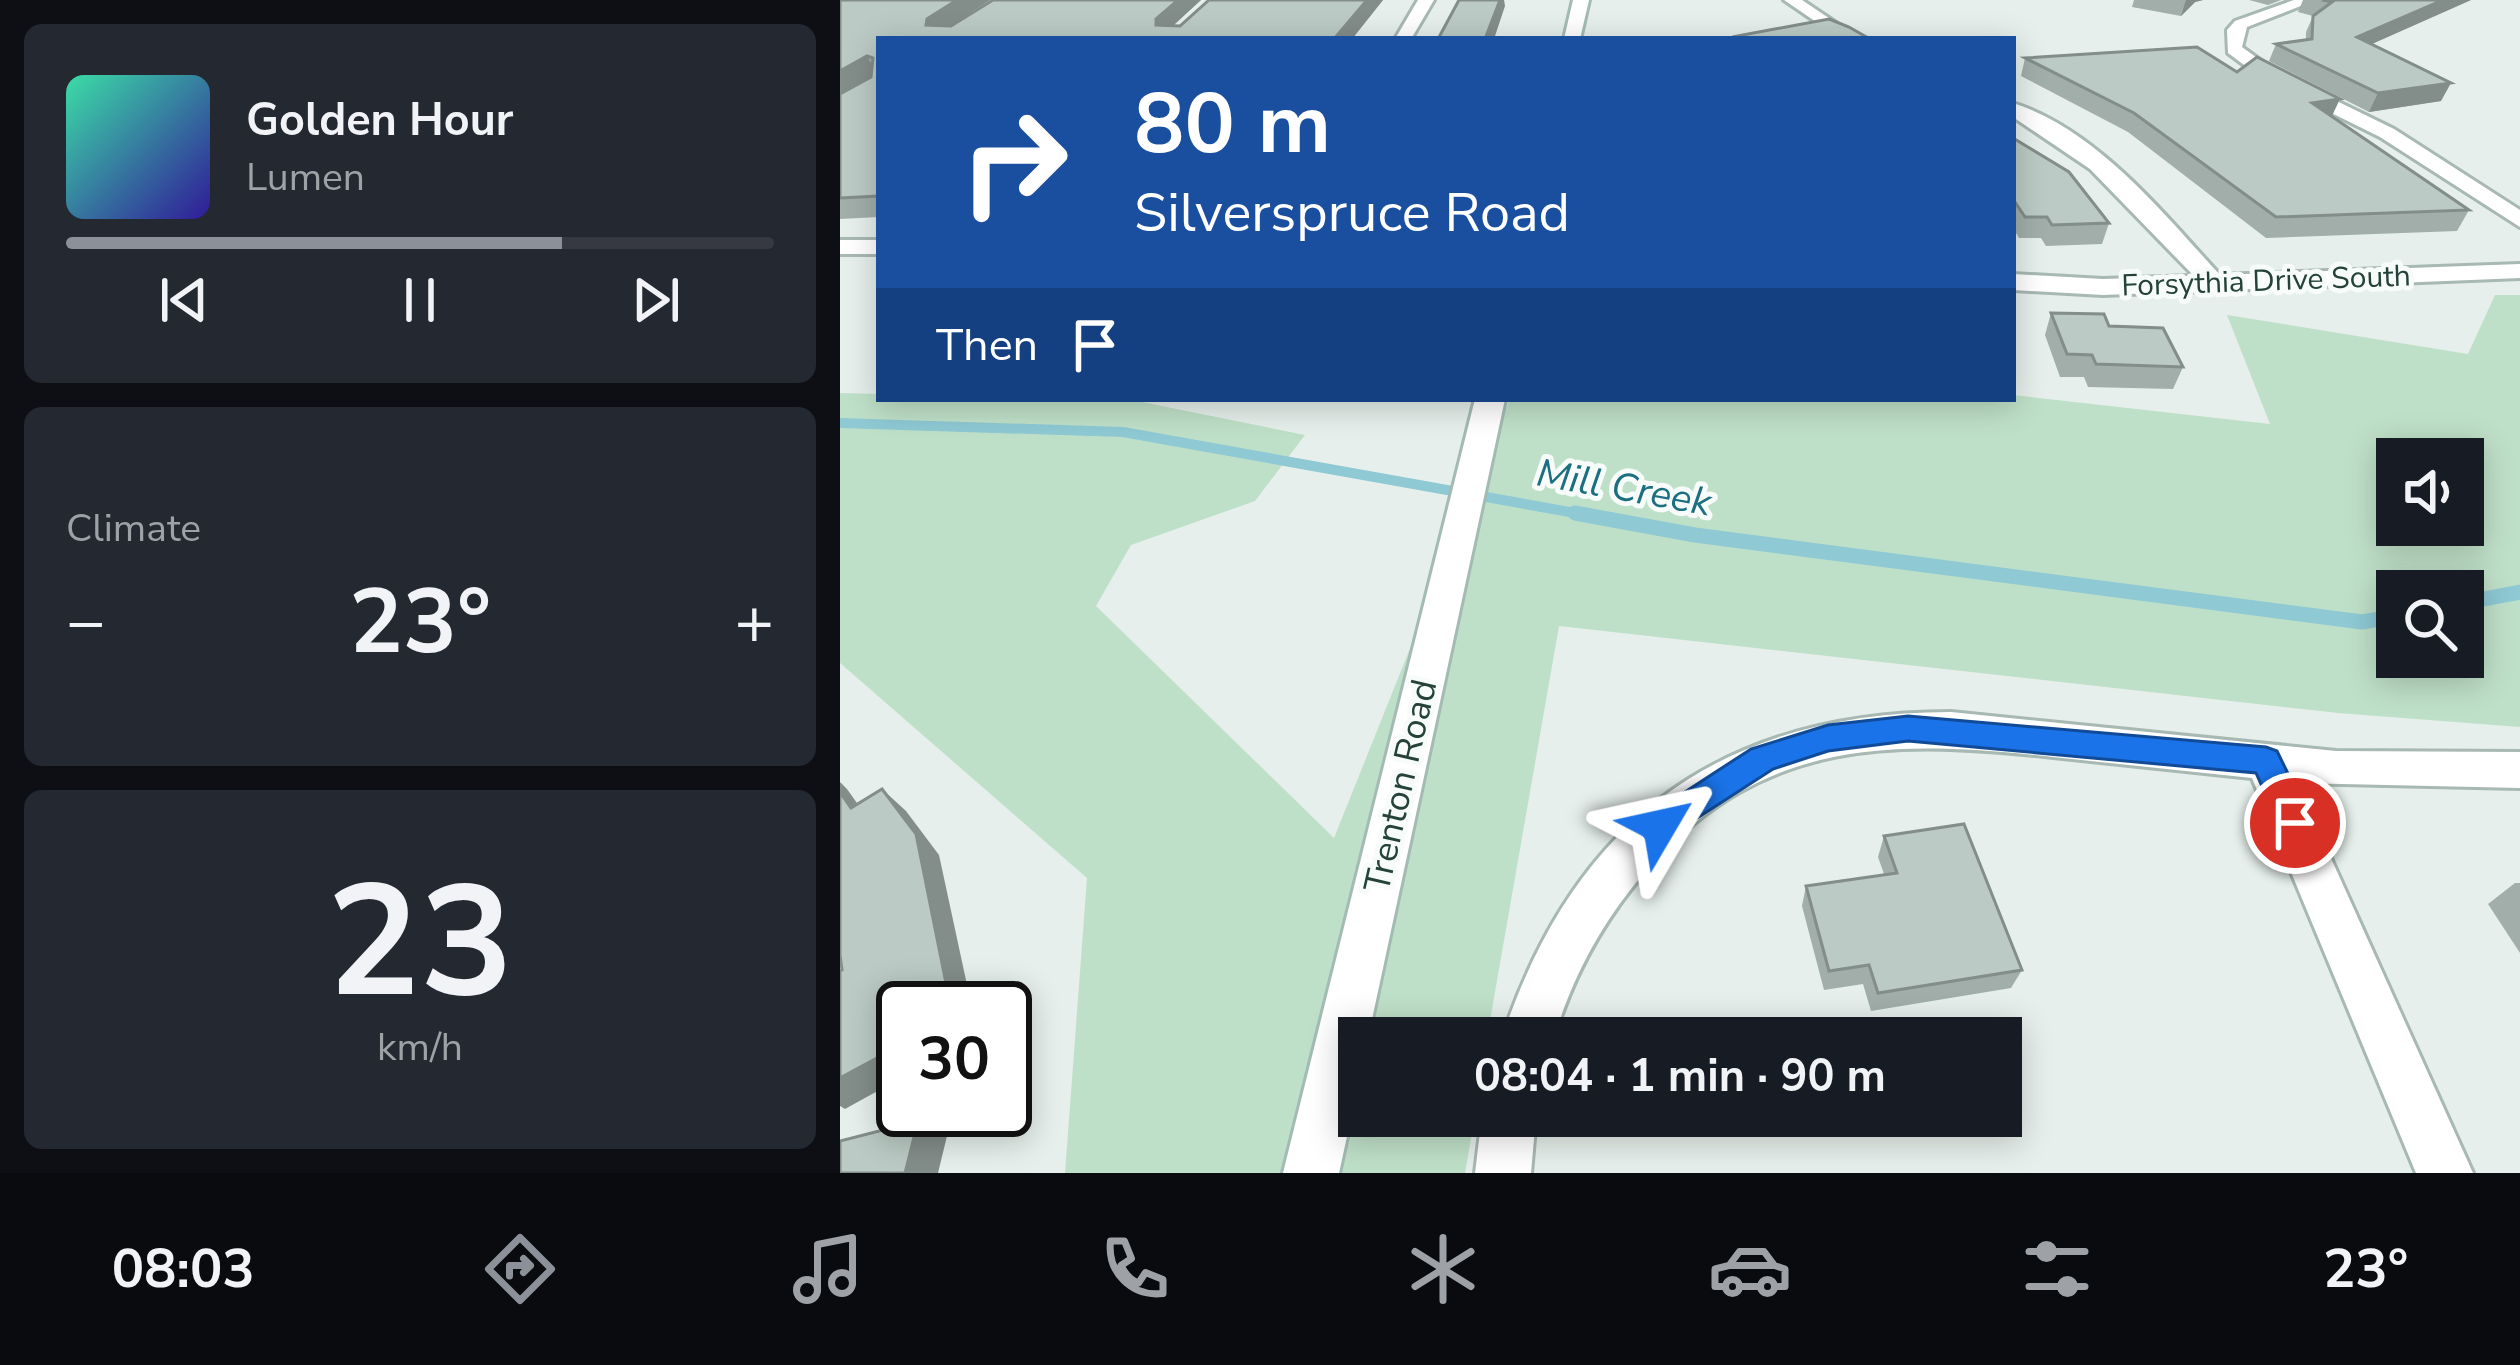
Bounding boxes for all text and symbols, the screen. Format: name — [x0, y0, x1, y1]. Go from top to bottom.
text: 80 m — [1134, 67, 1331, 182]
icon: right — [936, 84, 1092, 240]
text: Golden Hour — [246, 90, 513, 151]
text: Lumen — [246, 151, 365, 204]
text: Silverspruce Road — [1134, 176, 1570, 250]
street label: Forsythia Drive South — [2121, 255, 2411, 307]
icon: previous — [151, 267, 217, 333]
icon: pause — [387, 267, 453, 333]
icon: next — [623, 267, 689, 333]
icon: arrive — [1062, 312, 1128, 378]
text: Then — [936, 315, 1038, 376]
map controls — [2376, 438, 2484, 678]
button: sound — [2376, 438, 2484, 546]
water label: Mill Creek — [1533, 447, 1717, 530]
text: Climate — [66, 502, 201, 555]
text: 23° — [349, 561, 491, 684]
button: search — [2376, 570, 2484, 678]
text: − — [66, 577, 106, 667]
text: + — [734, 577, 774, 667]
street label: Trenton Road — [1353, 675, 1449, 897]
position arrow — [1597, 763, 1723, 889]
pin — [2244, 772, 2346, 874]
icon: arrive — [2262, 790, 2328, 856]
text: 23 — [326, 836, 514, 1049]
speed limit sign: 30 — [876, 981, 1032, 1137]
text: km/h — [377, 1021, 463, 1074]
text: 08:04 · 1 min · 90 m — [1474, 1046, 1886, 1107]
icon: directions — [478, 1227, 562, 1311]
icon: music — [786, 1227, 870, 1311]
icon: phone — [1093, 1227, 1177, 1311]
icon: climate — [1401, 1227, 1485, 1311]
icon: car — [1708, 1227, 1792, 1311]
icon: filters — [2015, 1227, 2099, 1311]
text: 08:03 — [112, 1232, 255, 1306]
text: 23° — [2323, 1232, 2408, 1306]

